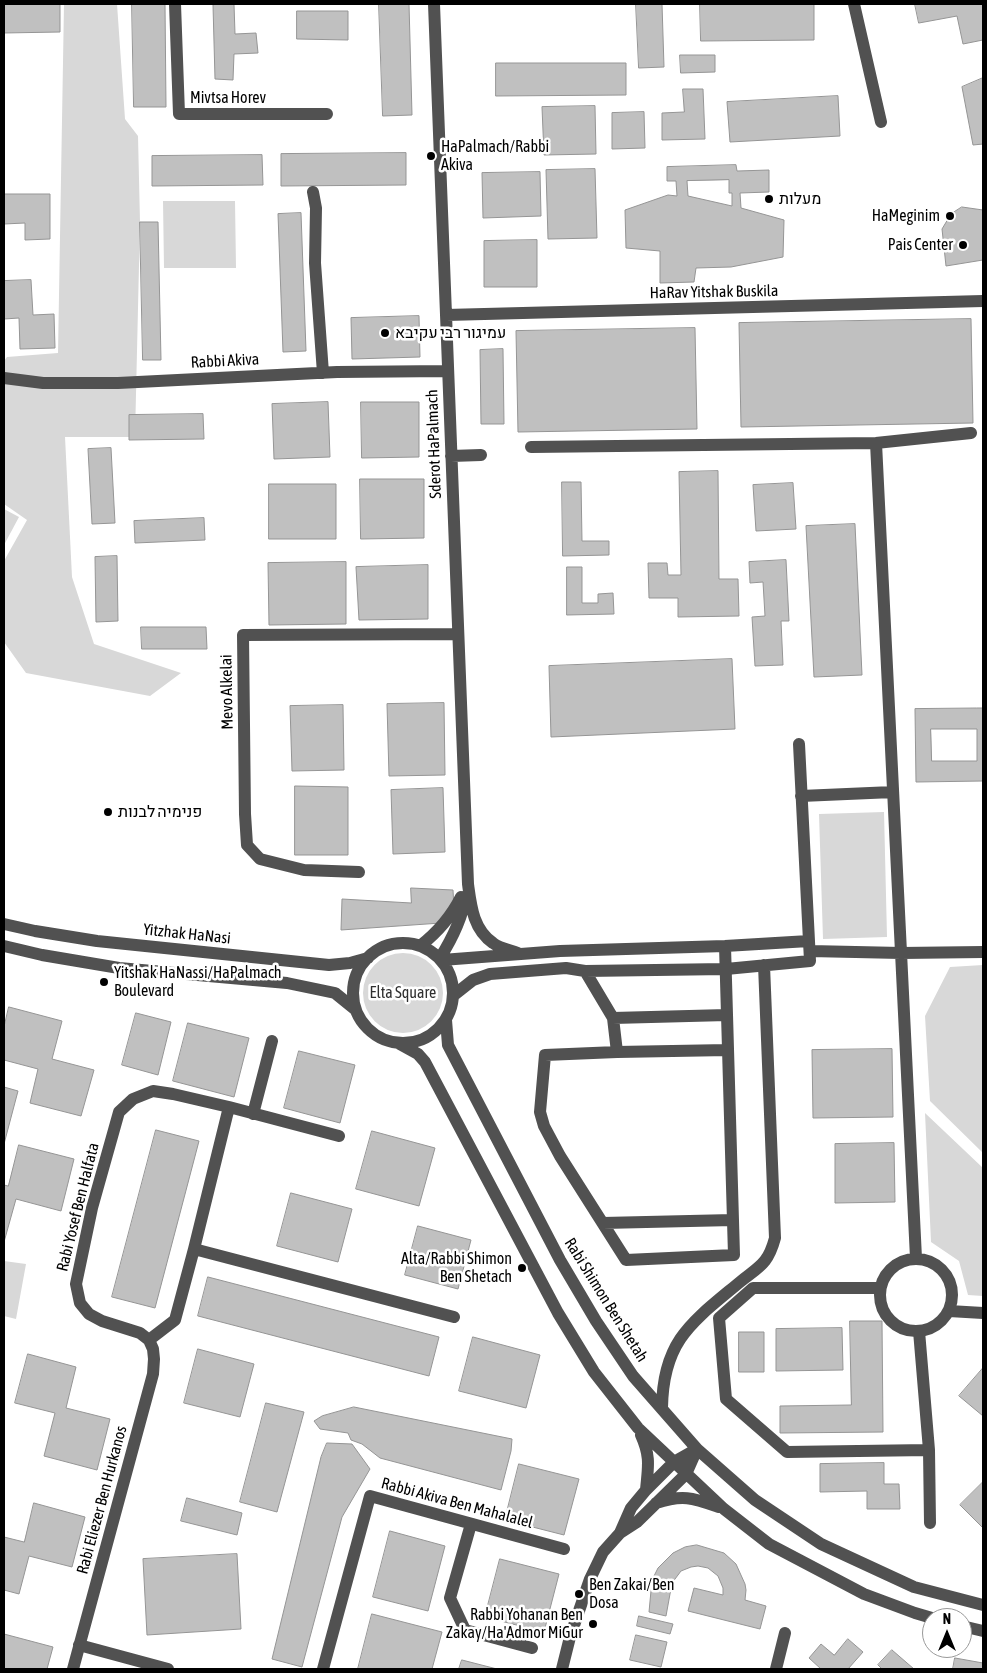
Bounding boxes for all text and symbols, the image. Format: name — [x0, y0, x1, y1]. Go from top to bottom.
street label: Mivtsa Horev — [190, 88, 266, 108]
place label: HaPalmach/Rabbi Akiva — [441, 137, 549, 175]
marker: HaPalmach/Rabbi Akiva — [425, 150, 437, 162]
place label: מעלות — [779, 189, 821, 209]
marker: מעלות — [763, 193, 775, 205]
place label: HaMeginim — [872, 206, 940, 226]
marker: HaMeginim — [944, 210, 956, 222]
place label: Pais Center — [888, 235, 953, 255]
marker: Pais Center — [957, 239, 969, 251]
street label: HaRav Yitshak Buskila — [649, 281, 779, 303]
place label: עמיגור רבי עקיבא — [395, 323, 506, 343]
marker: עמיגור רבי עקיבא — [379, 327, 391, 339]
street label: Rabbi Akiva — [190, 350, 260, 372]
street label: Sderot HaPalmach — [423, 389, 445, 499]
street label: Mevo Alkelai — [217, 654, 237, 730]
place label: פנימיה לבנות — [118, 802, 202, 822]
marker: פנימיה לבנות — [102, 806, 114, 818]
street label: Yitzhak HaNasi — [142, 920, 232, 948]
place label: Yitshak HaNassi/HaPalmach Boulevard — [114, 963, 282, 1001]
marker: Yitshak HaNassi/HaPalmach Boulevard — [98, 976, 110, 988]
park label: Elta Square — [370, 983, 436, 1003]
street label: Rabi Yosef Ben Halfata — [53, 1141, 103, 1273]
street label: Rabi Shimon Ben Shetah — [560, 1235, 652, 1365]
place label: Alta/Rabbi Shimon Ben Shetach — [401, 1249, 512, 1287]
marker: Alta/Rabbi Shimon Ben Shetach — [516, 1262, 528, 1274]
street label: Rabi Eliezer Ben Hurkanos — [73, 1424, 131, 1576]
street label: Rabbi Akiva Ben Mahalalel — [379, 1474, 535, 1532]
place label: Ben Zakai/Ben Dosa — [589, 1575, 675, 1613]
marker: Ben Zakai/Ben Dosa — [573, 1588, 585, 1600]
place label: Rabbi Yohanan Ben Zakay/Ha'Admor MiGur — [446, 1605, 583, 1643]
north arrow — [922, 1608, 972, 1658]
text: N — [943, 1611, 951, 1627]
marker: Rabbi Yohanan Ben Zakay/Ha'Admor MiGur — [587, 1618, 599, 1630]

